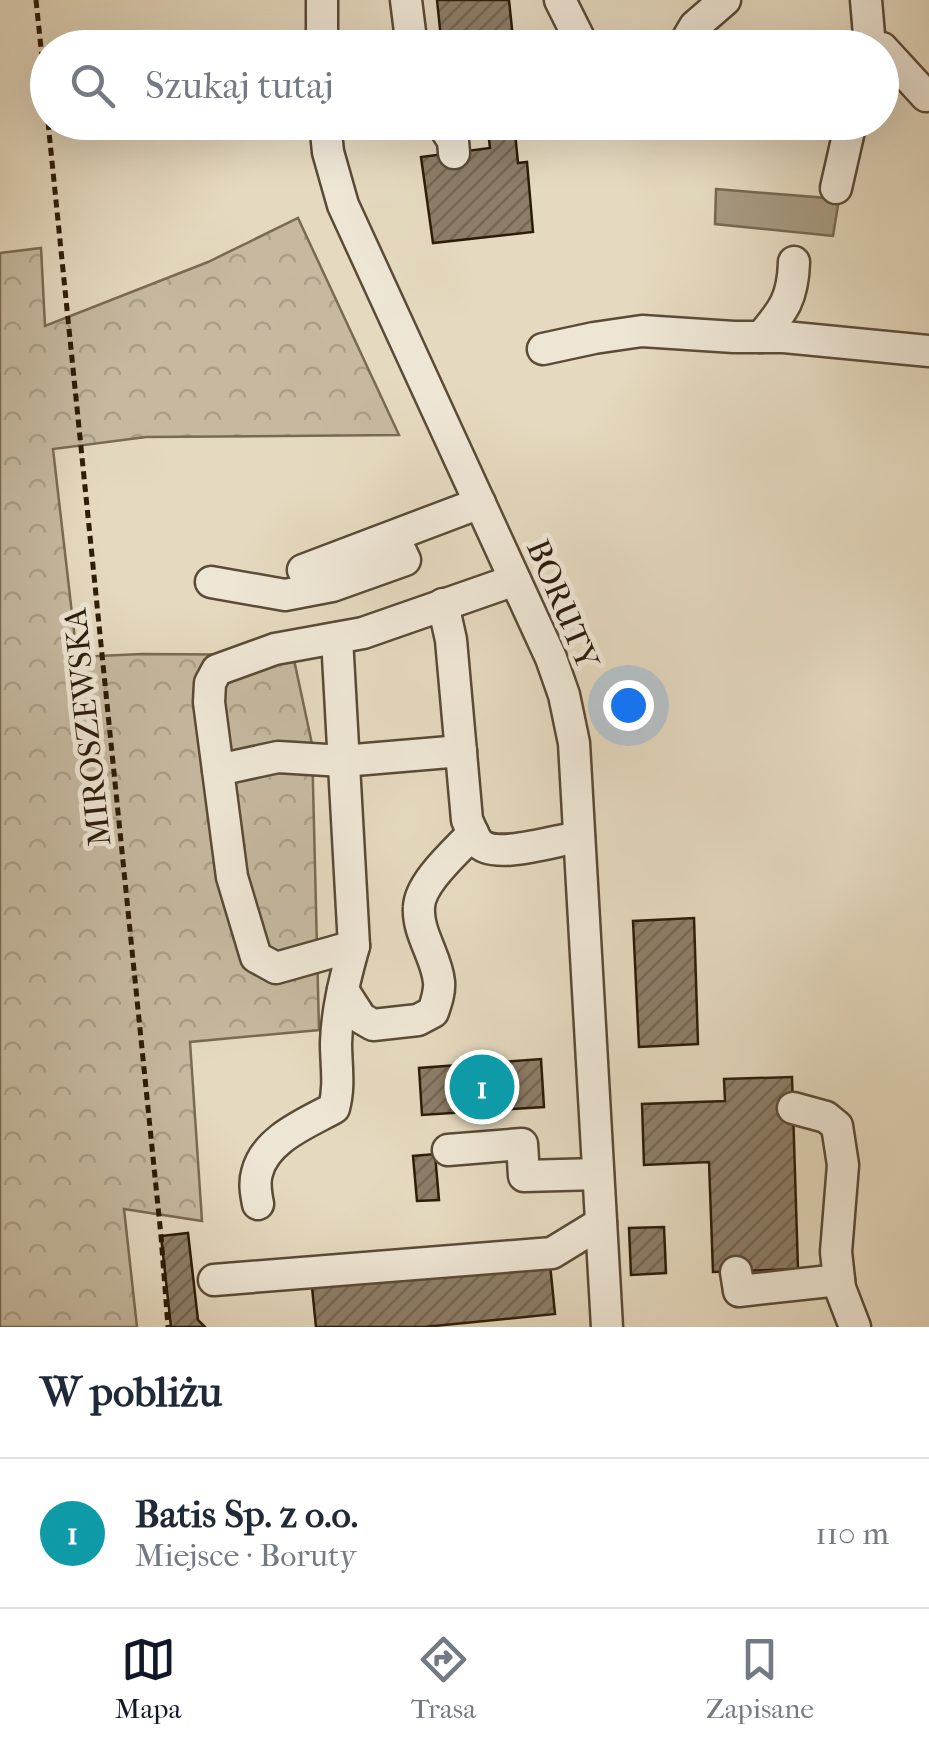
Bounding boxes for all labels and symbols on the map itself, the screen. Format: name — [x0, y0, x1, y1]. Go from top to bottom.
street label: BORUTY — [519, 534, 607, 675]
street label: MIROSZEWSKA — [57, 606, 118, 848]
your location — [603, 680, 654, 731]
pin: 1 — [450, 1050, 514, 1124]

